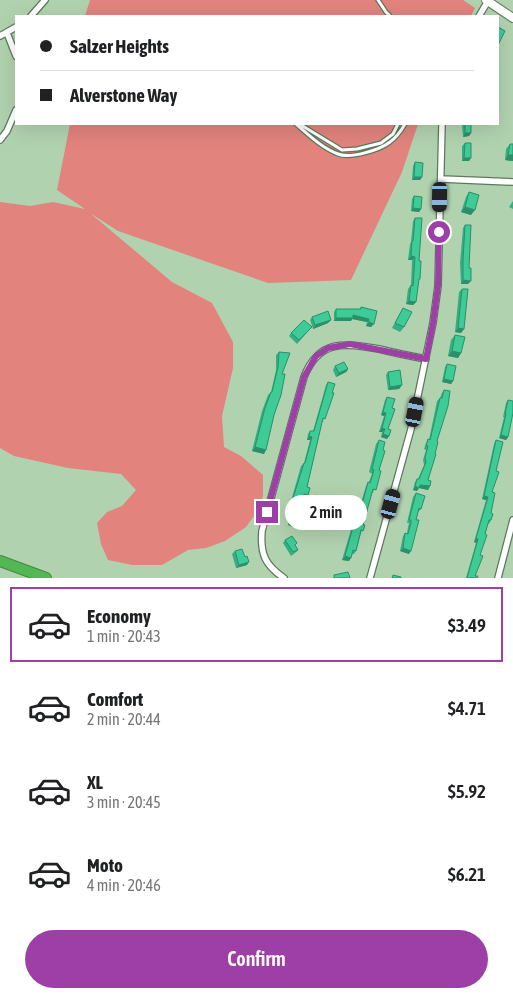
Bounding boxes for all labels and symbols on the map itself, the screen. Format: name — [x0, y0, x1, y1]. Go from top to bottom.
car — [432, 182, 447, 212]
route start — [428, 221, 450, 243]
car — [404, 396, 425, 428]
car — [379, 488, 402, 520]
callout: 2 min — [284, 494, 367, 530]
route end — [256, 501, 278, 523]

